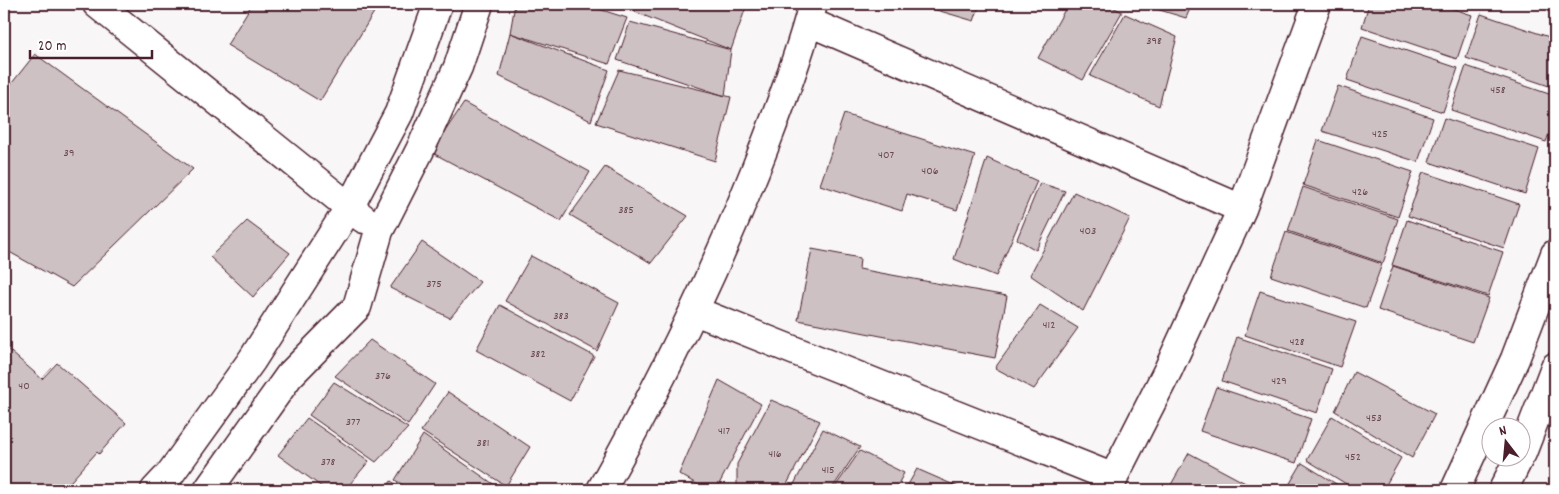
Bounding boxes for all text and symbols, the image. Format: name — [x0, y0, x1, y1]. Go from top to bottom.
scale bar — [30, 28, 152, 60]
house number: 398 — [1146, 33, 1162, 50]
text: 20 m — [38, 36, 66, 58]
house number: 458 — [1490, 82, 1506, 99]
house number: 425 — [1372, 126, 1388, 143]
house number: 39 — [64, 145, 74, 162]
house number: 407 — [878, 147, 894, 164]
house number: 406 — [921, 163, 939, 180]
house number: 426 — [1352, 184, 1368, 201]
house number: 385 — [618, 202, 634, 219]
house number: 403 — [1080, 223, 1096, 240]
house number: 375 — [426, 276, 442, 293]
house number: 383 — [553, 308, 569, 325]
house number: 412 — [1043, 317, 1055, 334]
house number: 428 — [1289, 334, 1305, 351]
house number: 382 — [530, 346, 546, 363]
house number: 376 — [375, 368, 391, 385]
house number: 429 — [1271, 373, 1287, 390]
house number: 40 — [18, 378, 30, 395]
house number: 453 — [1366, 410, 1382, 427]
house number: 377 — [346, 414, 361, 431]
north arrow — [1482, 416, 1532, 466]
text: N — [1497, 421, 1509, 442]
house number: 417 — [718, 423, 730, 440]
house number: 381 — [477, 435, 489, 452]
house number: 416 — [768, 446, 782, 463]
house number: 452 — [1345, 449, 1361, 466]
house number: 378 — [321, 454, 336, 471]
house number: 415 — [821, 462, 835, 479]

